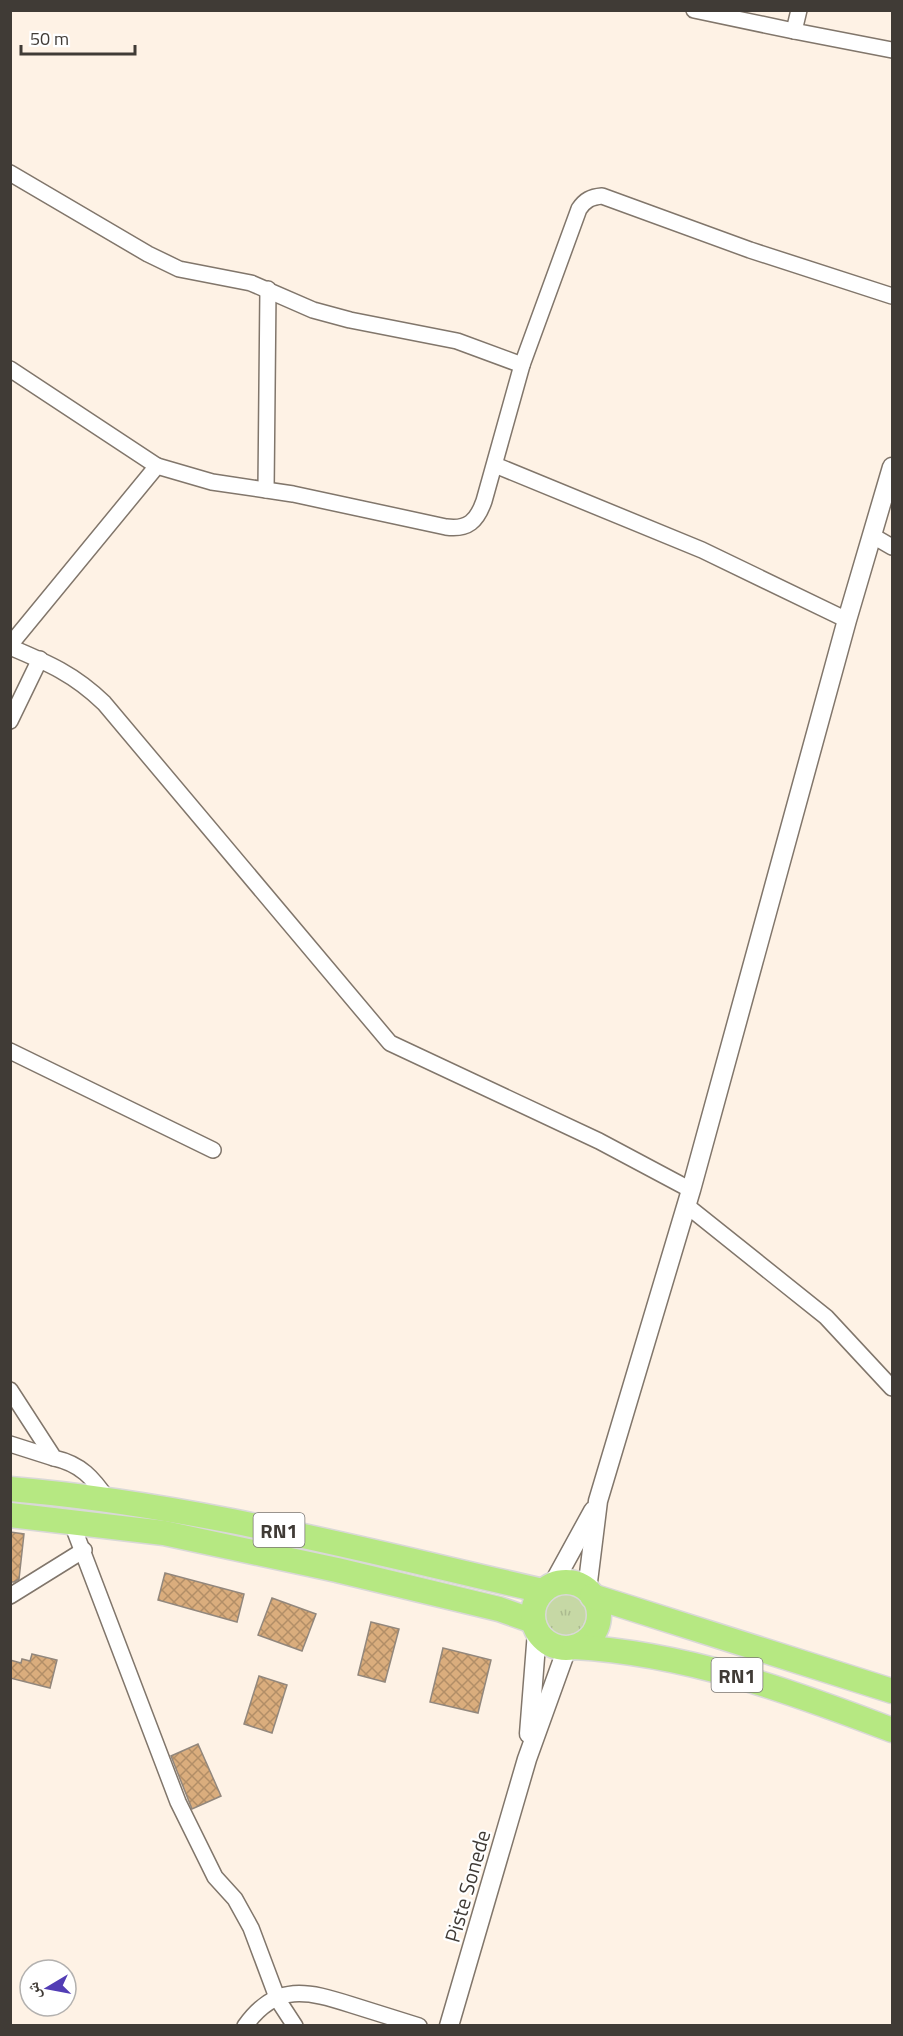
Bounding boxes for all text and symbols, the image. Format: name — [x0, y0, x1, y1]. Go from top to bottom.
scale bar — [21, 18, 135, 56]
text: 50 m — [30, 25, 69, 52]
road number: RN1 — [254, 1513, 304, 1547]
road number: RN1 — [712, 1658, 762, 1692]
street label: Piste Sonede — [436, 1826, 498, 1946]
north arrow — [18, 1958, 78, 2018]
text: ش — [20, 1980, 47, 2001]

